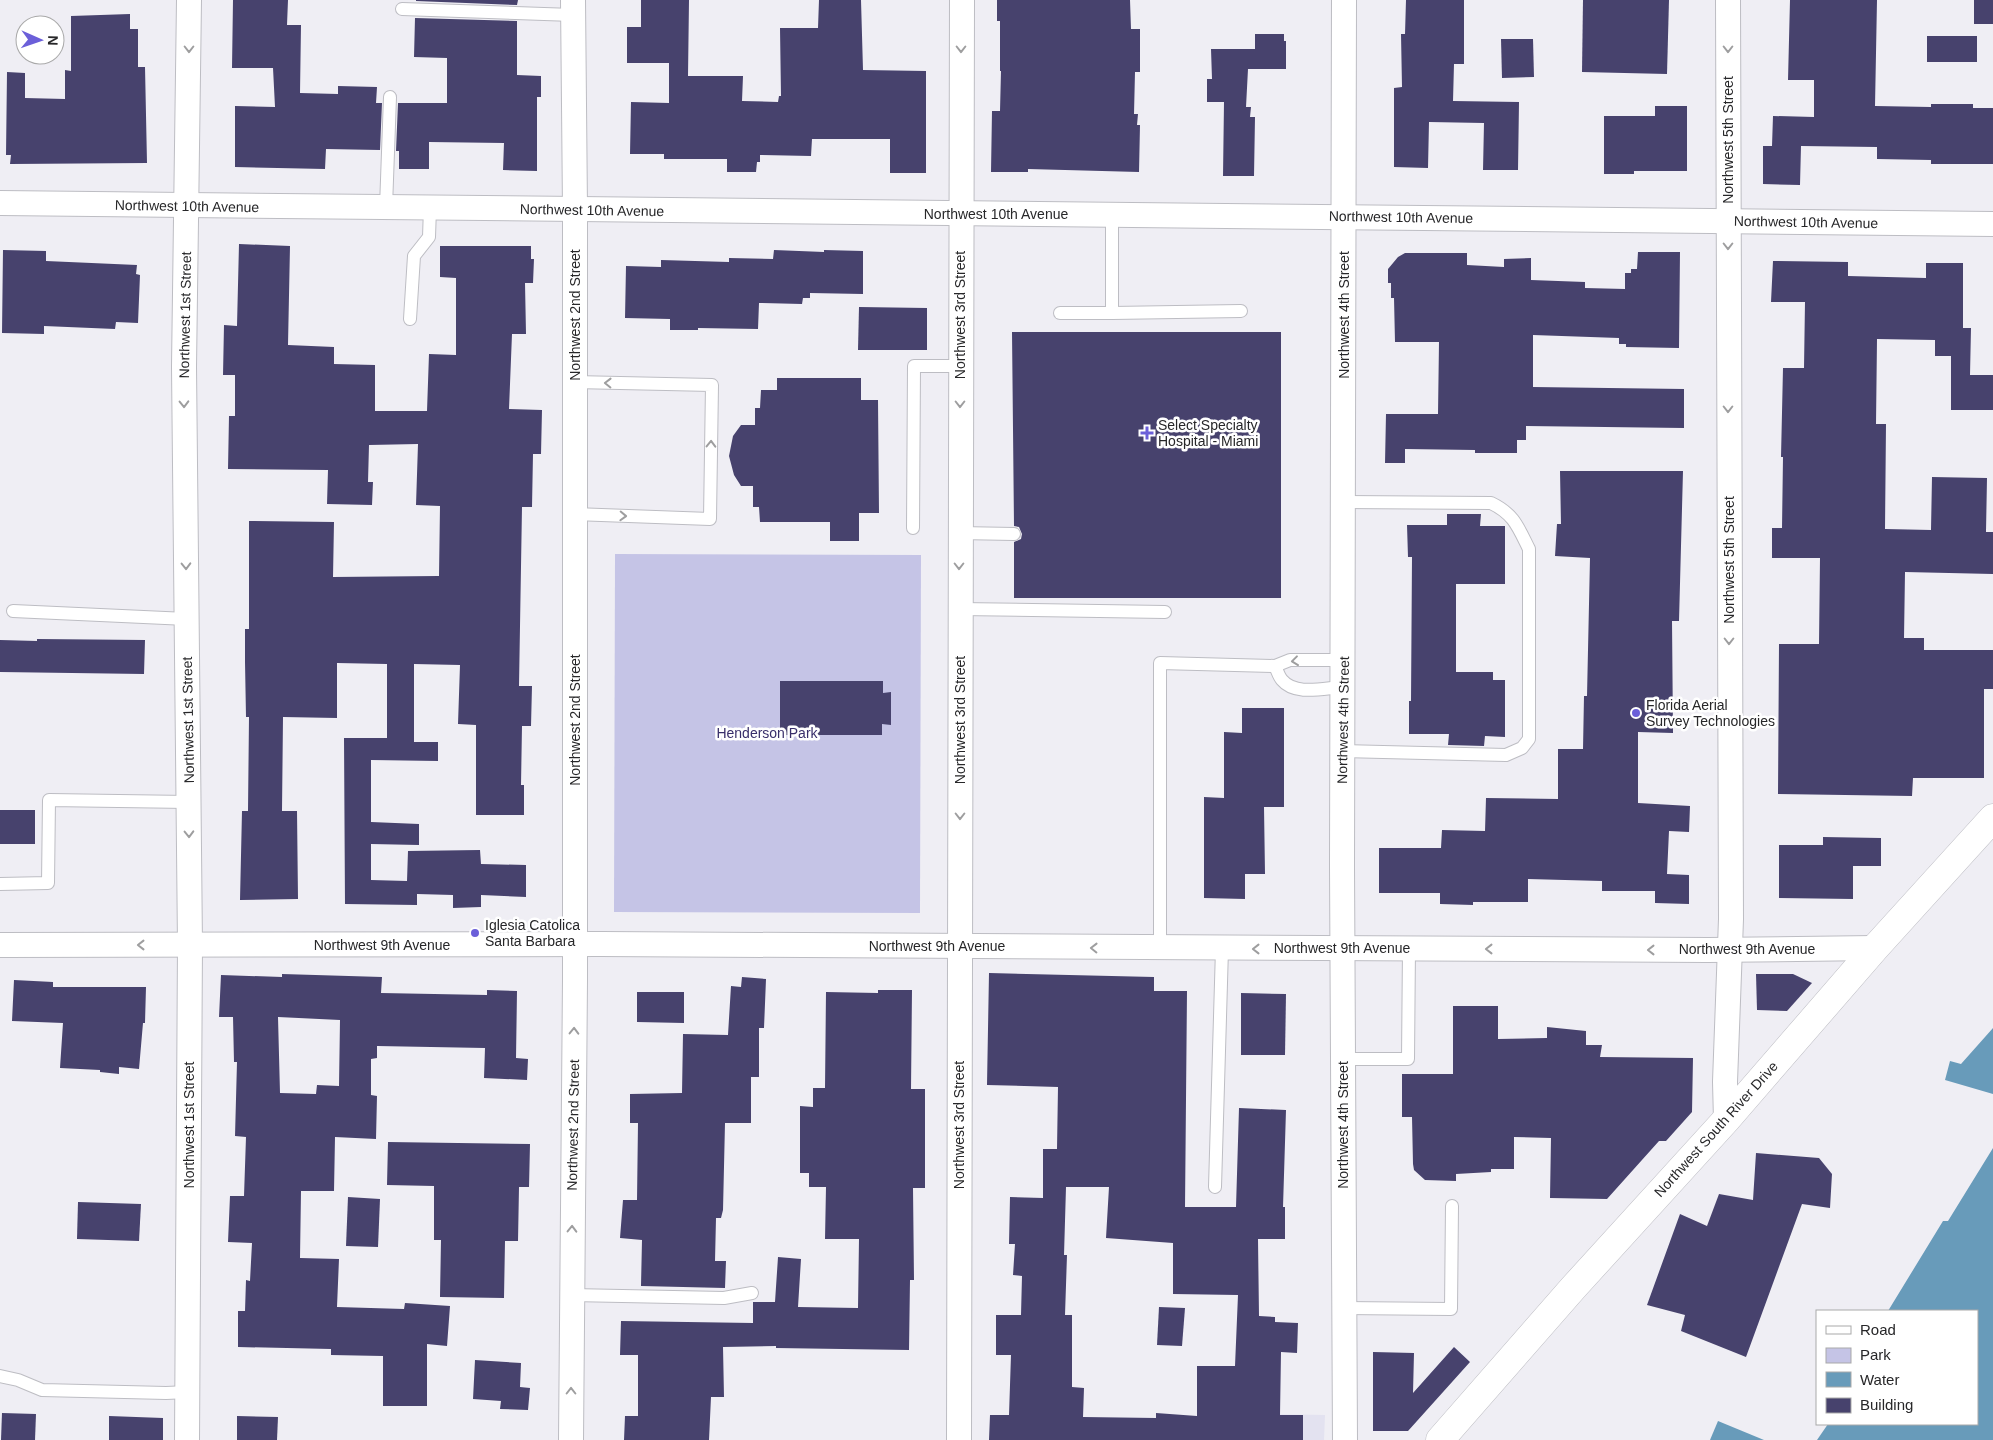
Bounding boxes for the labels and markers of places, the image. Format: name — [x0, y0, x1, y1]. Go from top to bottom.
place label: Select Specialty Hospital - Miami — [1158, 417, 1258, 449]
marker: Select Specialty Hospital - Miami — [1140, 426, 1154, 440]
place label: Florida Aerial Survey Technologies — [1646, 697, 1775, 729]
marker: Florida Aerial Survey Technologies — [1630, 707, 1642, 719]
place label: Iglesia Catolica Santa Barbara — [485, 917, 580, 949]
marker: Iglesia Catolica Santa Barbara — [469, 927, 481, 939]

